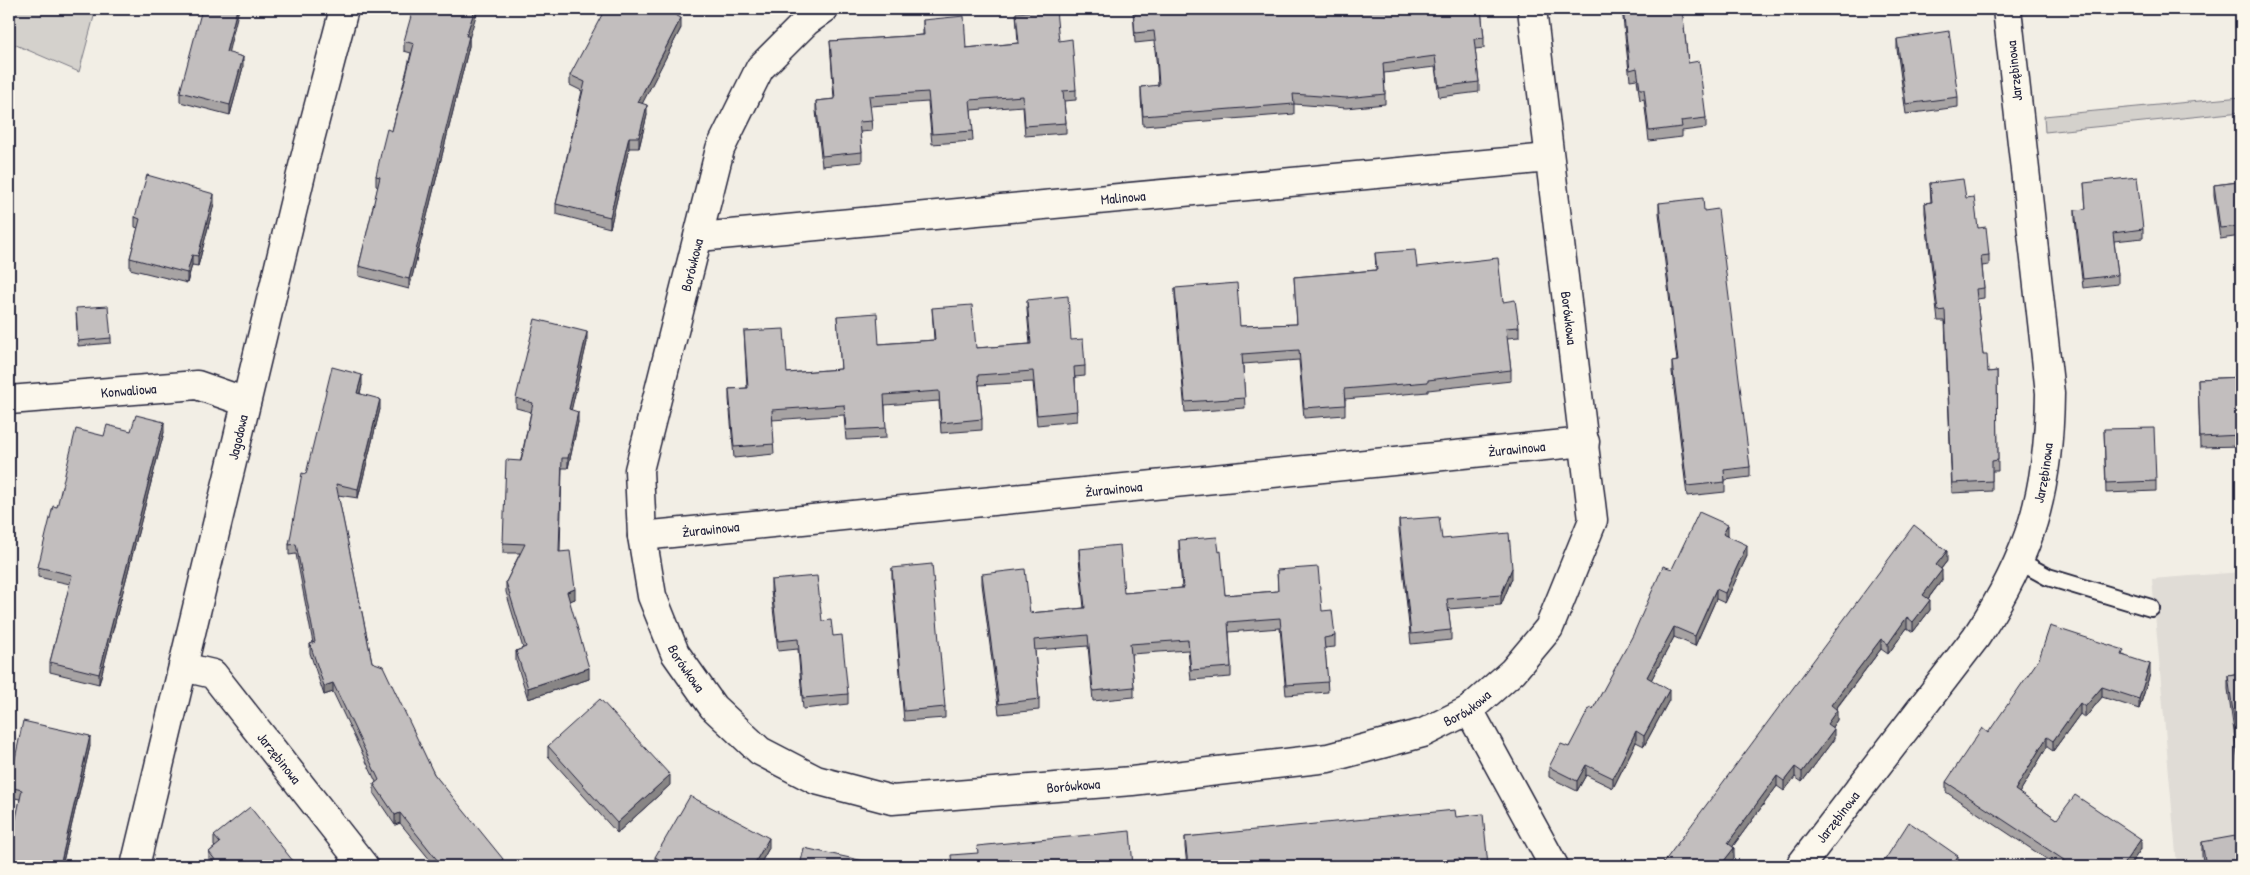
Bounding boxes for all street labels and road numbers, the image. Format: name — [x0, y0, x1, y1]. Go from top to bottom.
street label: Jarzębinowa — [2001, 39, 2026, 102]
street label: Malinowa — [1100, 186, 1147, 209]
street label: Borówkowa — [676, 236, 707, 293]
street label: Borówkowa — [1557, 290, 1582, 346]
street label: Konwaliowa — [100, 378, 158, 402]
street label: Jagodowa — [223, 412, 252, 461]
street label: Żurawinowa — [1487, 436, 1547, 461]
street label: Jarzębinowa — [2028, 442, 2057, 505]
street label: Żurawinowa — [1084, 476, 1144, 501]
street label: Żurawinowa — [681, 516, 741, 541]
street label: Borówkowa — [664, 642, 710, 696]
street label: Borówkowa — [1440, 685, 1495, 730]
street label: Jarzębinowa — [253, 728, 306, 788]
street label: Borówkowa — [1046, 774, 1101, 797]
street label: Jarzębinowa — [1811, 786, 1864, 846]

